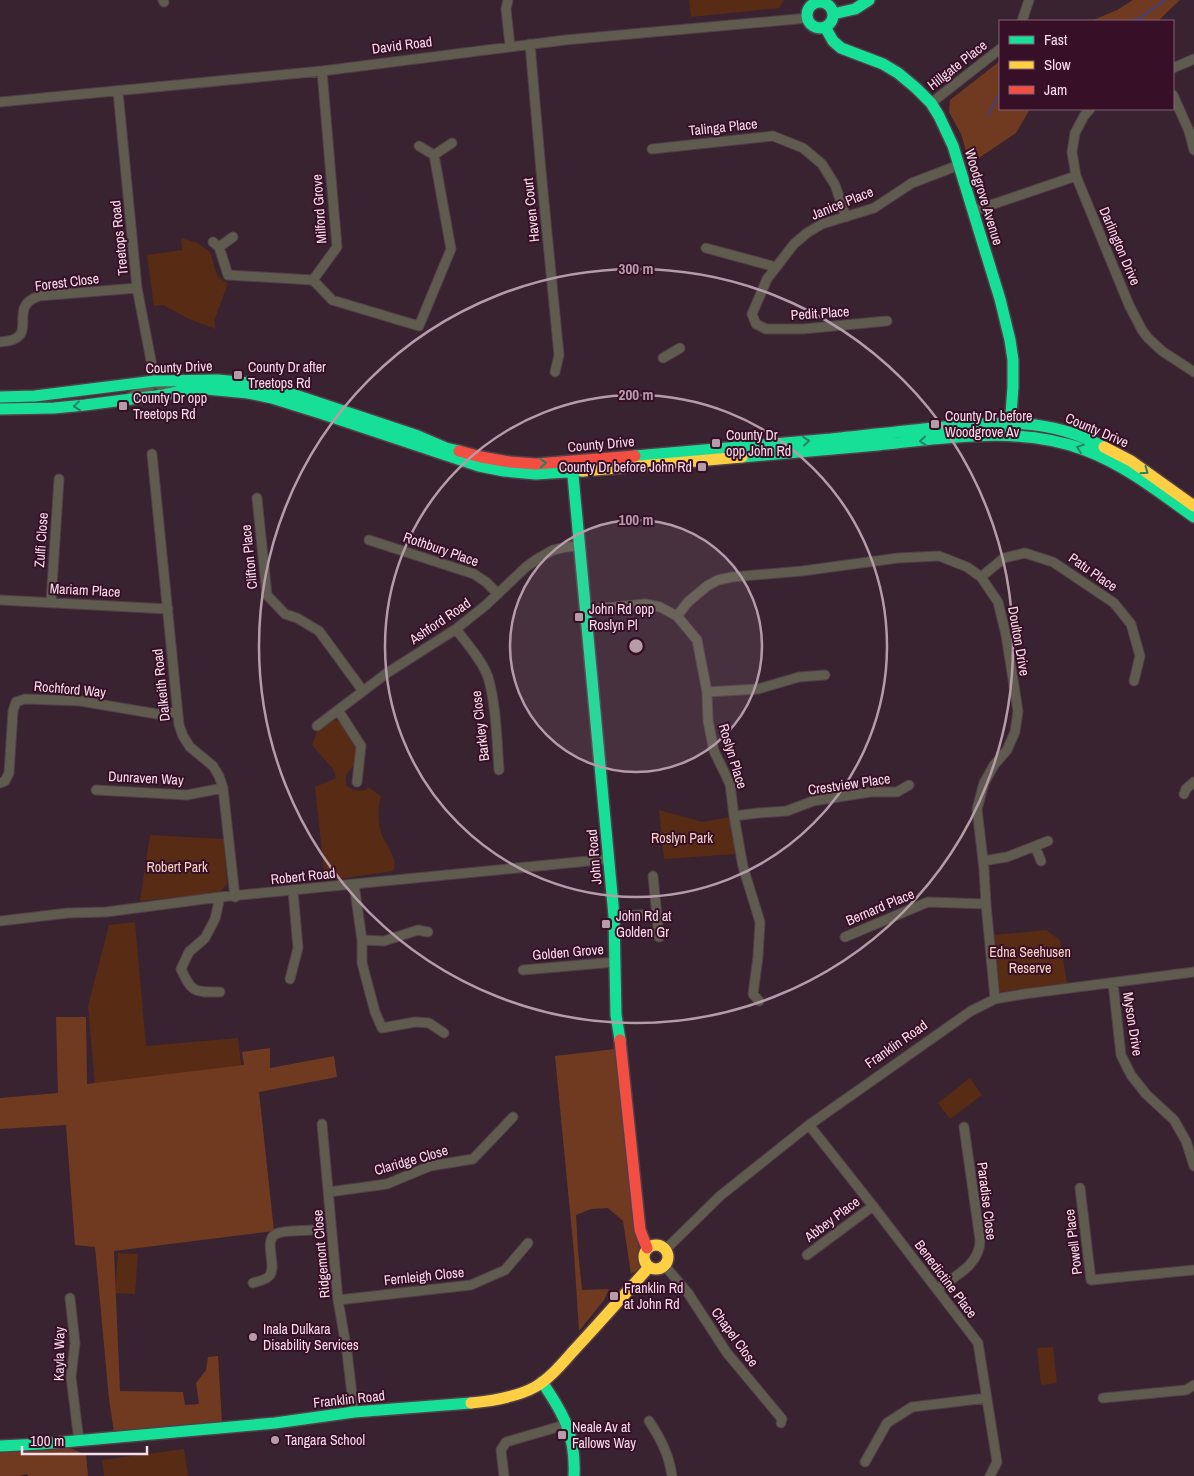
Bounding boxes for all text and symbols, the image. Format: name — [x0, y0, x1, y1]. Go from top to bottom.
legend — [999, 20, 1174, 110]
text: Fast — [1044, 29, 1068, 50]
street label: David Road — [371, 32, 433, 58]
street label: Hillgate Place — [924, 36, 990, 94]
text: Slow — [1044, 54, 1071, 75]
text: Jam — [1044, 79, 1067, 100]
street label: Talinga Place — [688, 114, 758, 140]
street label: Woodgrove Avenue — [961, 147, 1007, 247]
street label: Milford Grove — [308, 174, 330, 244]
street label: Haven Court — [519, 177, 543, 243]
street label: Janice Place — [808, 182, 876, 224]
street label: Treetops Road — [106, 200, 132, 276]
street label: Darlington Drive — [1095, 204, 1145, 288]
text: 300 m — [619, 258, 653, 279]
street label: Forest Close — [34, 269, 100, 295]
street label: Pedit Place — [790, 302, 850, 324]
street label: County Drive — [145, 357, 213, 377]
place label: County Dr after Treetops Rd — [248, 358, 326, 392]
marker: County Dr after Treetops Rd — [232, 369, 244, 381]
text: 200 m — [619, 384, 653, 405]
place label: County Dr opp Treetops Rd — [133, 389, 207, 423]
one-way arrow — [73, 400, 81, 411]
marker: County Dr opp Treetops Rd — [117, 400, 129, 412]
place label: County Dr before Woodgrove Av — [945, 407, 1032, 441]
street label: County Drive — [1063, 409, 1131, 451]
marker: County Dr before Woodgrove Av — [929, 418, 941, 430]
place label: County Dr opp John Rd — [726, 426, 791, 460]
street label: County Drive — [567, 432, 635, 456]
one-way arrow — [919, 435, 927, 446]
one-way arrow — [803, 436, 811, 447]
marker: County Dr opp John Rd — [710, 437, 722, 449]
one-way arrow — [1076, 444, 1084, 454]
one-way arrow — [540, 458, 548, 469]
place label: County Dr before John Rd — [559, 458, 692, 476]
marker: County Dr before John Rd — [696, 461, 708, 473]
one-way arrow — [1139, 465, 1149, 474]
text: 100 m — [619, 509, 653, 530]
street label: Zulfi Close — [30, 512, 52, 568]
street label: Clifton Place — [237, 524, 261, 590]
street label: Rothbury Place — [401, 528, 481, 570]
street label: Patu Place — [1065, 549, 1121, 595]
street label: Mariam Place — [49, 579, 121, 601]
street label: Ashford Road — [405, 594, 474, 649]
place label: John Rd opp Roslyn Pl — [589, 600, 654, 634]
street label: Doulton Drive — [1004, 605, 1034, 677]
marker: John Rd opp Roslyn Pl — [573, 611, 585, 623]
centre of rings — [627, 637, 645, 655]
street label: Dalkeith Road — [148, 648, 174, 722]
street label: Rochford Way — [33, 677, 107, 701]
street label: Barkley Close — [467, 690, 493, 762]
street label: Roslyn Place — [715, 721, 751, 791]
street label: Dunraven Way — [108, 767, 184, 789]
street label: Crestview Place — [807, 769, 891, 799]
street label: John Road — [583, 829, 605, 885]
park label: Roslyn Park — [651, 829, 713, 847]
park label: Robert Park — [146, 858, 208, 876]
street label: Robert Road — [270, 864, 336, 888]
street label: Bernard Place — [843, 885, 917, 929]
place label: John Rd at Golden Gr — [616, 907, 672, 941]
marker: John Rd at Golden Gr — [600, 918, 612, 930]
street label: Golden Grove — [532, 940, 604, 964]
park label: Edna Seehusen Reserve — [989, 943, 1071, 977]
street label: Myson Drive — [1119, 991, 1147, 1057]
street label: Franklin Road — [861, 1016, 931, 1072]
street label: Claridge Close — [372, 1141, 450, 1179]
street label: Paradise Close — [973, 1161, 1001, 1241]
street label: Abbey Place — [800, 1192, 863, 1246]
street label: Powell Place — [1060, 1208, 1086, 1276]
street label: Ridgemont Close — [308, 1209, 334, 1299]
street label: Benedictine Place — [911, 1236, 981, 1322]
street label: Fernleigh Close — [383, 1263, 465, 1289]
place label: Franklin Rd at John Rd — [624, 1279, 683, 1313]
marker: Franklin Rd at John Rd — [608, 1290, 620, 1302]
street label: Chapel Close — [707, 1304, 763, 1370]
place label: Inala Dulkara Disability Services — [263, 1320, 359, 1354]
street label: Kayla Way — [50, 1326, 68, 1381]
marker: Inala Dulkara Disability Services — [247, 1331, 259, 1343]
street label: Franklin Road — [312, 1386, 386, 1412]
place label: Neale Av at Fallows Way — [572, 1418, 636, 1452]
scale bar — [22, 1424, 148, 1456]
marker: Neale Av at Fallows Way — [556, 1429, 568, 1441]
text: 100 m — [30, 1430, 64, 1451]
place label: Tangara School — [285, 1431, 365, 1449]
marker: Tangara School — [269, 1434, 281, 1446]

